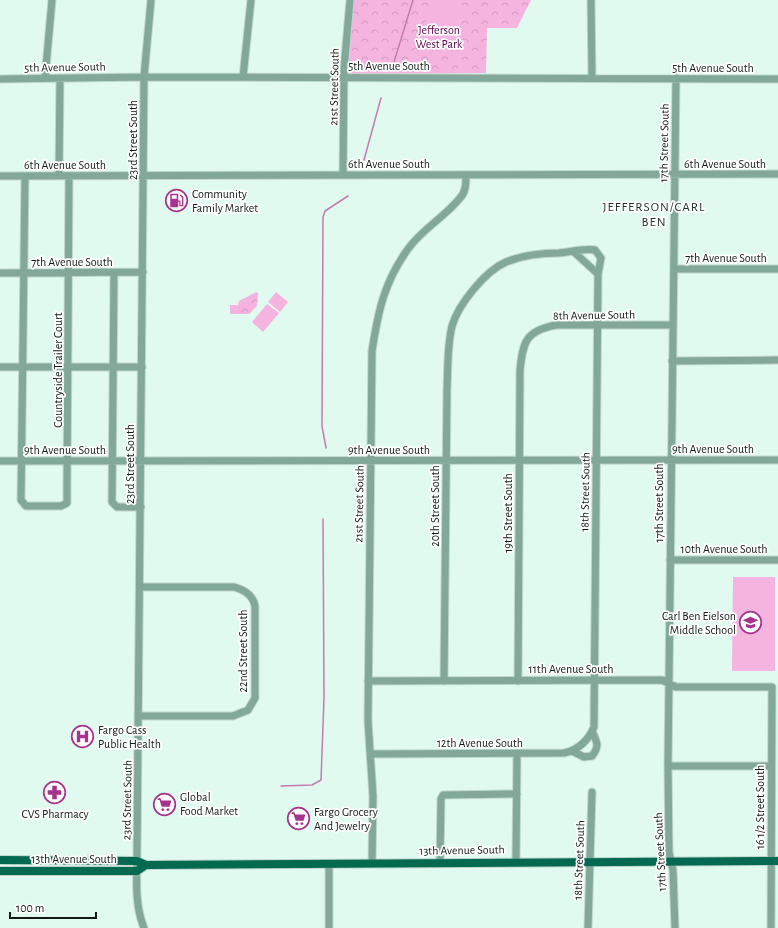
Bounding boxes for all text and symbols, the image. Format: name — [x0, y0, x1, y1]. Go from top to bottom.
park label: Jefferson West Park — [416, 24, 463, 50]
street label: 21st Street South — [327, 48, 341, 126]
street label: 5th Avenue South — [24, 60, 106, 74]
street label: 5th Avenue South — [348, 60, 430, 72]
street label: 5th Avenue South — [672, 62, 754, 74]
street label: 23rd Street South — [127, 100, 139, 180]
street label: 17th Street South — [657, 103, 671, 183]
street label: 6th Avenue South — [348, 158, 430, 170]
street label: 6th Avenue South — [684, 158, 766, 170]
street label: 6th Avenue South — [24, 159, 106, 171]
fuel station icon: Community Family Market — [163, 188, 189, 214]
place label: Community Family Market — [192, 188, 258, 215]
district label: JEFFERSON/CARL BEN — [603, 201, 705, 229]
street label: 7th Avenue South — [685, 252, 767, 264]
street label: 7th Avenue South — [31, 256, 113, 268]
street label: 8th Avenue South — [553, 308, 635, 322]
street label: Countryside Trailer Court — [52, 312, 65, 428]
street label: 23rd Street South — [124, 424, 136, 504]
street label: 9th Avenue South — [672, 443, 754, 455]
street label: 9th Avenue South — [24, 444, 106, 456]
street label: 9th Avenue South — [348, 444, 430, 456]
street label: 18th Street South — [578, 452, 592, 532]
street label: 17th Street South — [653, 464, 665, 542]
street label: 21st Street South — [352, 465, 366, 543]
street label: 20th Street South — [429, 465, 441, 547]
street label: 19th Street South — [502, 473, 514, 553]
street label: 10th Avenue South — [681, 543, 767, 555]
street label: 22nd Street South — [237, 609, 249, 693]
place label: Carl Ben Eielson Middle School — [662, 610, 736, 636]
school or university icon: Carl Ben Eielson Middle School — [738, 610, 764, 636]
street label: 11th Avenue South — [529, 663, 613, 675]
hospital icon: Fargo Cass Public Health — [69, 724, 95, 750]
place label: Fargo Cass Public Health — [98, 724, 161, 750]
street label: 12th Avenue South — [437, 737, 523, 749]
street label: 23rd Street South — [120, 760, 134, 840]
street label: 16 1/2 Street South — [754, 765, 766, 849]
pharmacy icon: CVS Pharmacy — [42, 780, 68, 806]
supermarket icon: Global Food Market — [152, 791, 178, 817]
place label: Global Food Market — [180, 791, 238, 817]
supermarket icon: Fargo Grocery And Jewelry — [286, 806, 312, 832]
place label: Fargo Grocery And Jewelry — [314, 806, 378, 833]
place label: CVS Pharmacy — [21, 808, 89, 821]
street label: 17th Street South — [652, 812, 668, 892]
street label: 18th Street South — [572, 820, 586, 900]
street label: 13th Avenue South — [419, 843, 505, 857]
street label: 13th Avenue South — [31, 853, 117, 865]
scale bar — [10, 894, 96, 920]
text: 100 m — [16, 902, 44, 914]

